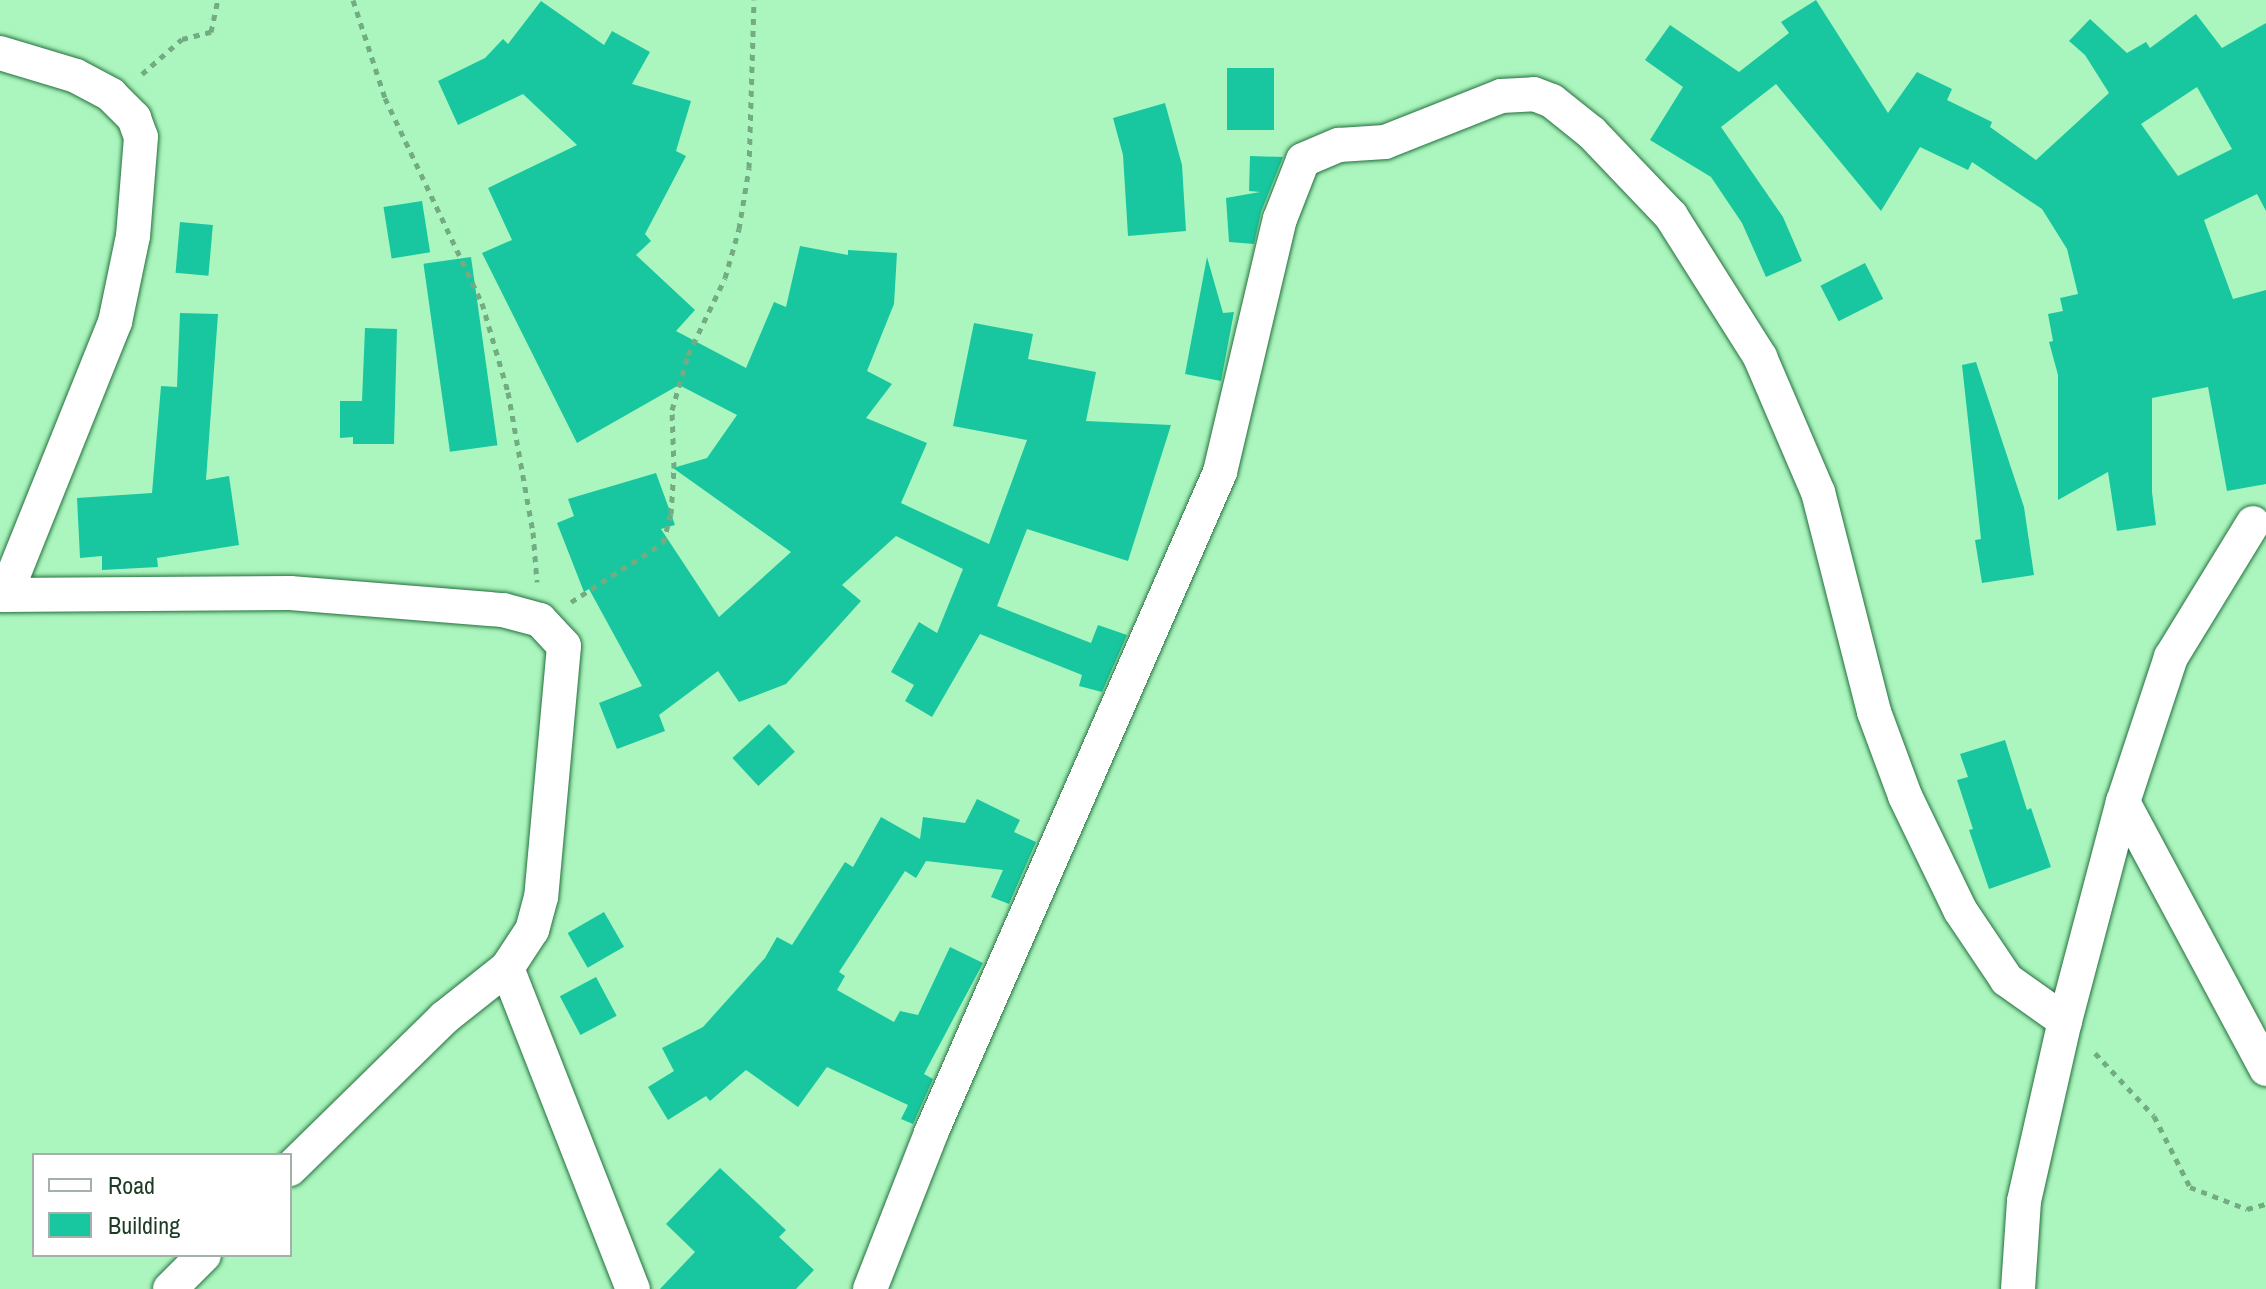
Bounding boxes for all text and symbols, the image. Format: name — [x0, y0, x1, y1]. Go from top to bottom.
legend — [32, 1153, 292, 1257]
text: Road — [108, 1169, 155, 1201]
text: Building — [108, 1209, 180, 1241]

